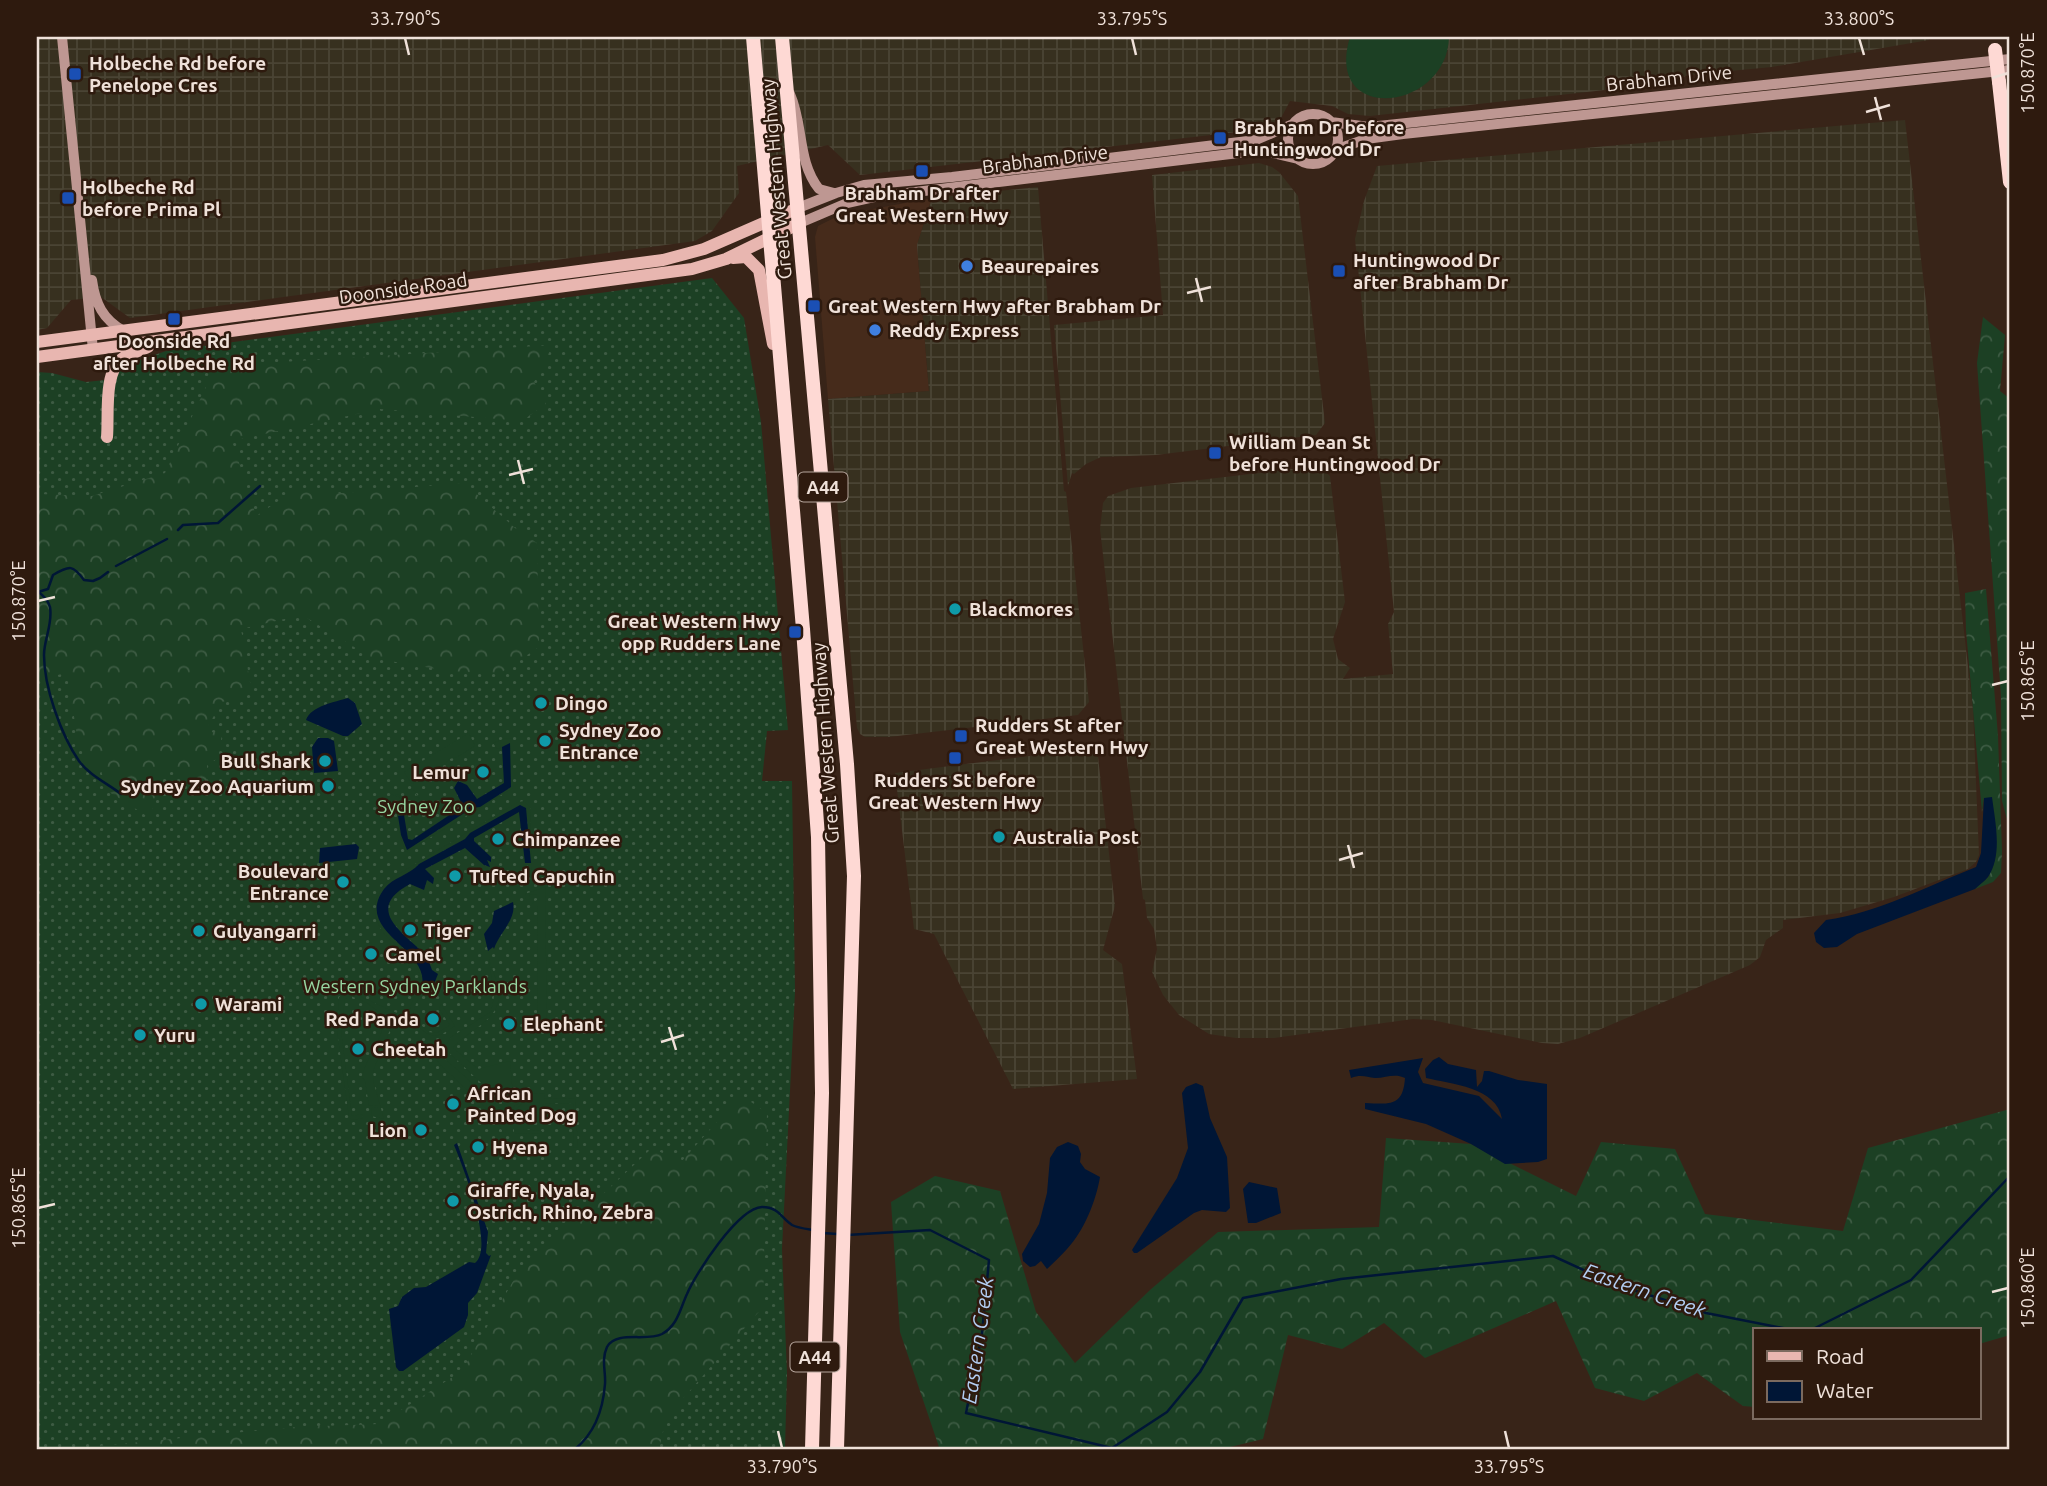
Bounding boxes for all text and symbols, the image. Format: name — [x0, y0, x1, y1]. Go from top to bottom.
text: 33.790°S — [370, 8, 440, 28]
text: 33.795°S — [1097, 8, 1167, 28]
text: 33.800°S — [1824, 8, 1894, 28]
text: 150.870°E — [2017, 32, 2037, 114]
place label: Holbeche Rd before Penelope Cres — [89, 52, 266, 96]
street label: Brabham Drive — [1605, 60, 1733, 96]
marker: Holbeche Rd before Penelope Cres — [67, 66, 83, 82]
street label: Great Western Highway — [756, 78, 796, 280]
place label: Brabham Dr before Huntingwood Dr — [1234, 116, 1405, 160]
marker: Brabham Dr before Huntingwood Dr — [1212, 130, 1228, 146]
street label: Brabham Drive — [981, 140, 1109, 178]
marker: Brabham Dr after Great Western Hwy — [914, 163, 930, 179]
place label: Holbeche Rd before Prima Pl — [82, 176, 221, 220]
place label: Brabham Dr after Great Western Hwy — [835, 182, 1009, 226]
marker: Holbeche Rd before Prima Pl — [60, 190, 76, 206]
place label: Huntingwood Dr after Brabham Dr — [1353, 249, 1508, 293]
place label: Beaurepaires — [981, 255, 1099, 277]
marker: Beaurepaires — [959, 258, 975, 274]
marker: Huntingwood Dr after Brabham Dr — [1331, 263, 1347, 279]
street label: Doonside Road — [338, 268, 468, 308]
place label: Great Western Hwy after Brabham Dr — [828, 295, 1161, 317]
marker: Great Western Hwy after Brabham Dr — [806, 298, 822, 314]
marker: Doonside Rd after Holbeche Rd — [166, 311, 182, 327]
place label: Reddy Express — [889, 319, 1019, 341]
marker: Reddy Express — [867, 322, 883, 338]
place label: Doonside Rd after Holbeche Rd — [93, 330, 255, 374]
place label: William Dean St before Huntingwood Dr — [1229, 431, 1441, 475]
marker: William Dean St before Huntingwood Dr — [1207, 445, 1223, 461]
road number: A44 — [798, 472, 848, 502]
text: 150.870°E — [8, 560, 28, 642]
place label: Blackmores — [969, 598, 1073, 620]
marker: Blackmores — [947, 601, 963, 617]
place label: Great Western Hwy opp Rudders Lane — [608, 610, 781, 654]
marker: Great Western Hwy opp Rudders Lane — [787, 624, 803, 640]
text: 150.865°E — [2017, 640, 2037, 722]
street label: Great Western Highway — [807, 642, 843, 844]
place label: Dingo — [555, 692, 608, 714]
marker: Dingo — [533, 695, 549, 711]
place label: Rudders St after Great Western Hwy — [975, 714, 1148, 758]
place label: Sydney Zoo Entrance — [559, 719, 662, 763]
marker: Rudders St after Great Western Hwy — [953, 728, 969, 744]
marker: Sydney Zoo Entrance — [537, 733, 553, 749]
place label: Bull Shark — [221, 750, 311, 772]
marker: Rudders St before Great Western Hwy — [947, 750, 963, 766]
marker: Bull Shark — [317, 753, 333, 769]
place label: Lemur — [412, 761, 469, 783]
marker: Lemur — [475, 764, 491, 780]
place label: Rudders St before Great Western Hwy — [868, 769, 1042, 813]
place label: Sydney Zoo Aquarium — [120, 775, 314, 797]
marker: Sydney Zoo Aquarium — [320, 778, 336, 794]
park label: Sydney Zoo — [377, 795, 475, 817]
place label: Australia Post — [1013, 826, 1139, 848]
place label: Chimpanzee — [512, 828, 621, 850]
marker: Australia Post — [991, 829, 1007, 845]
marker: Chimpanzee — [490, 831, 506, 847]
place label: Boulevard Entrance — [238, 860, 329, 904]
place label: Tufted Capuchin — [469, 865, 615, 887]
marker: Tufted Capuchin — [447, 868, 463, 884]
marker: Boulevard Entrance — [335, 874, 351, 890]
place label: Tiger — [424, 919, 471, 941]
place label: Gulyangarri — [213, 920, 317, 942]
marker: Tiger — [402, 922, 418, 938]
marker: Gulyangarri — [191, 923, 207, 939]
place label: Camel — [385, 943, 441, 965]
marker: Camel — [363, 946, 379, 962]
park label: Western Sydney Parklands — [303, 975, 527, 997]
place label: Warami — [215, 993, 282, 1015]
marker: Warami — [193, 996, 209, 1012]
place label: Red Panda — [325, 1008, 419, 1030]
marker: Red Panda — [425, 1011, 441, 1027]
place label: Elephant — [523, 1013, 603, 1035]
marker: Elephant — [501, 1016, 517, 1032]
place label: Yuru — [154, 1024, 196, 1046]
marker: Yuru — [132, 1027, 148, 1043]
place label: Cheetah — [372, 1038, 446, 1060]
marker: Cheetah — [350, 1041, 366, 1057]
place label: African Painted Dog — [467, 1082, 577, 1126]
marker: African Painted Dog — [445, 1096, 461, 1112]
place label: Lion — [369, 1119, 407, 1141]
marker: Lion — [413, 1122, 429, 1138]
place label: Hyena — [492, 1136, 548, 1158]
marker: Hyena — [470, 1139, 486, 1155]
text: 150.865°E — [8, 1167, 28, 1249]
place label: Giraffe, Nyala, Ostrich, Rhino, Zebra — [467, 1179, 654, 1223]
marker: Giraffe, Nyala, Ostrich, Rhino, Zebra — [445, 1193, 461, 1209]
text: 150.860°E — [2017, 1247, 2037, 1329]
water label: Eastern Creek — [1581, 1258, 1710, 1322]
water label: Eastern Creek — [956, 1275, 998, 1405]
legend — [1753, 1328, 1980, 1420]
road number: A44 — [790, 1342, 840, 1372]
text: Road — [1816, 1344, 1864, 1368]
text: Water — [1816, 1378, 1874, 1402]
text: 33.790°S — [747, 1456, 817, 1476]
text: 33.795°S — [1474, 1456, 1544, 1476]

